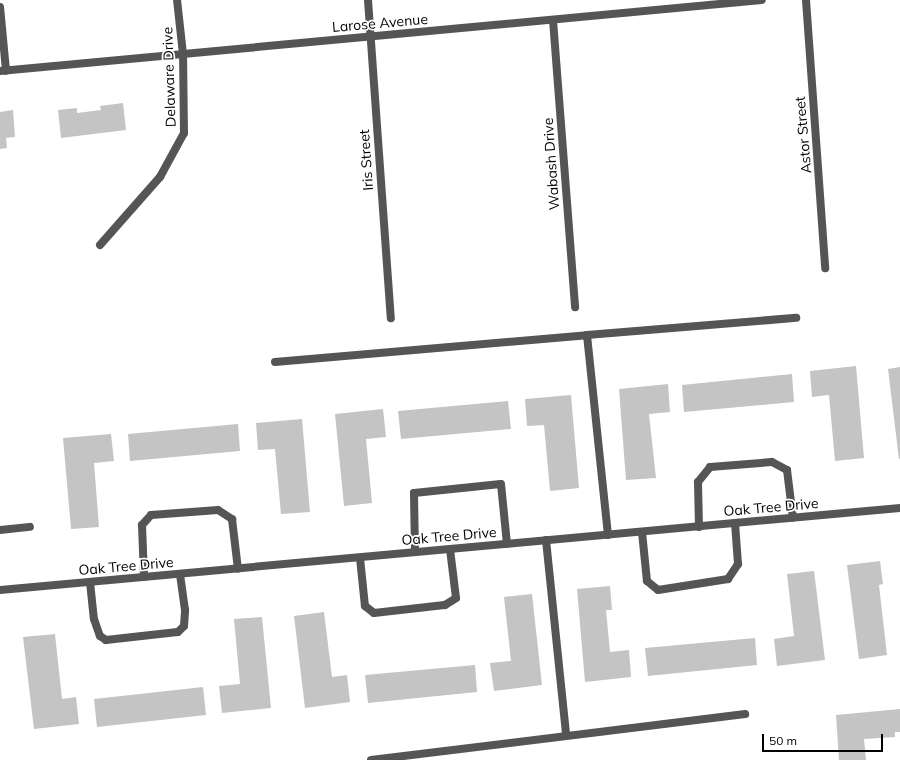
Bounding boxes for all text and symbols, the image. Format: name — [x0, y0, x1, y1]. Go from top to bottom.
street label: Larose Avenue — [331, 10, 429, 36]
street label: Delaware Drive — [159, 27, 179, 127]
street label: Astor Street — [791, 96, 815, 174]
street label: Wabash Drive — [539, 117, 563, 211]
street label: Iris Street — [355, 129, 377, 191]
street label: Oak Tree Drive — [723, 494, 819, 520]
street label: Oak Tree Drive — [401, 523, 497, 549]
street label: Oak Tree Drive — [78, 553, 174, 579]
scale bar — [764, 726, 885, 752]
text: 50 m — [769, 733, 797, 748]

